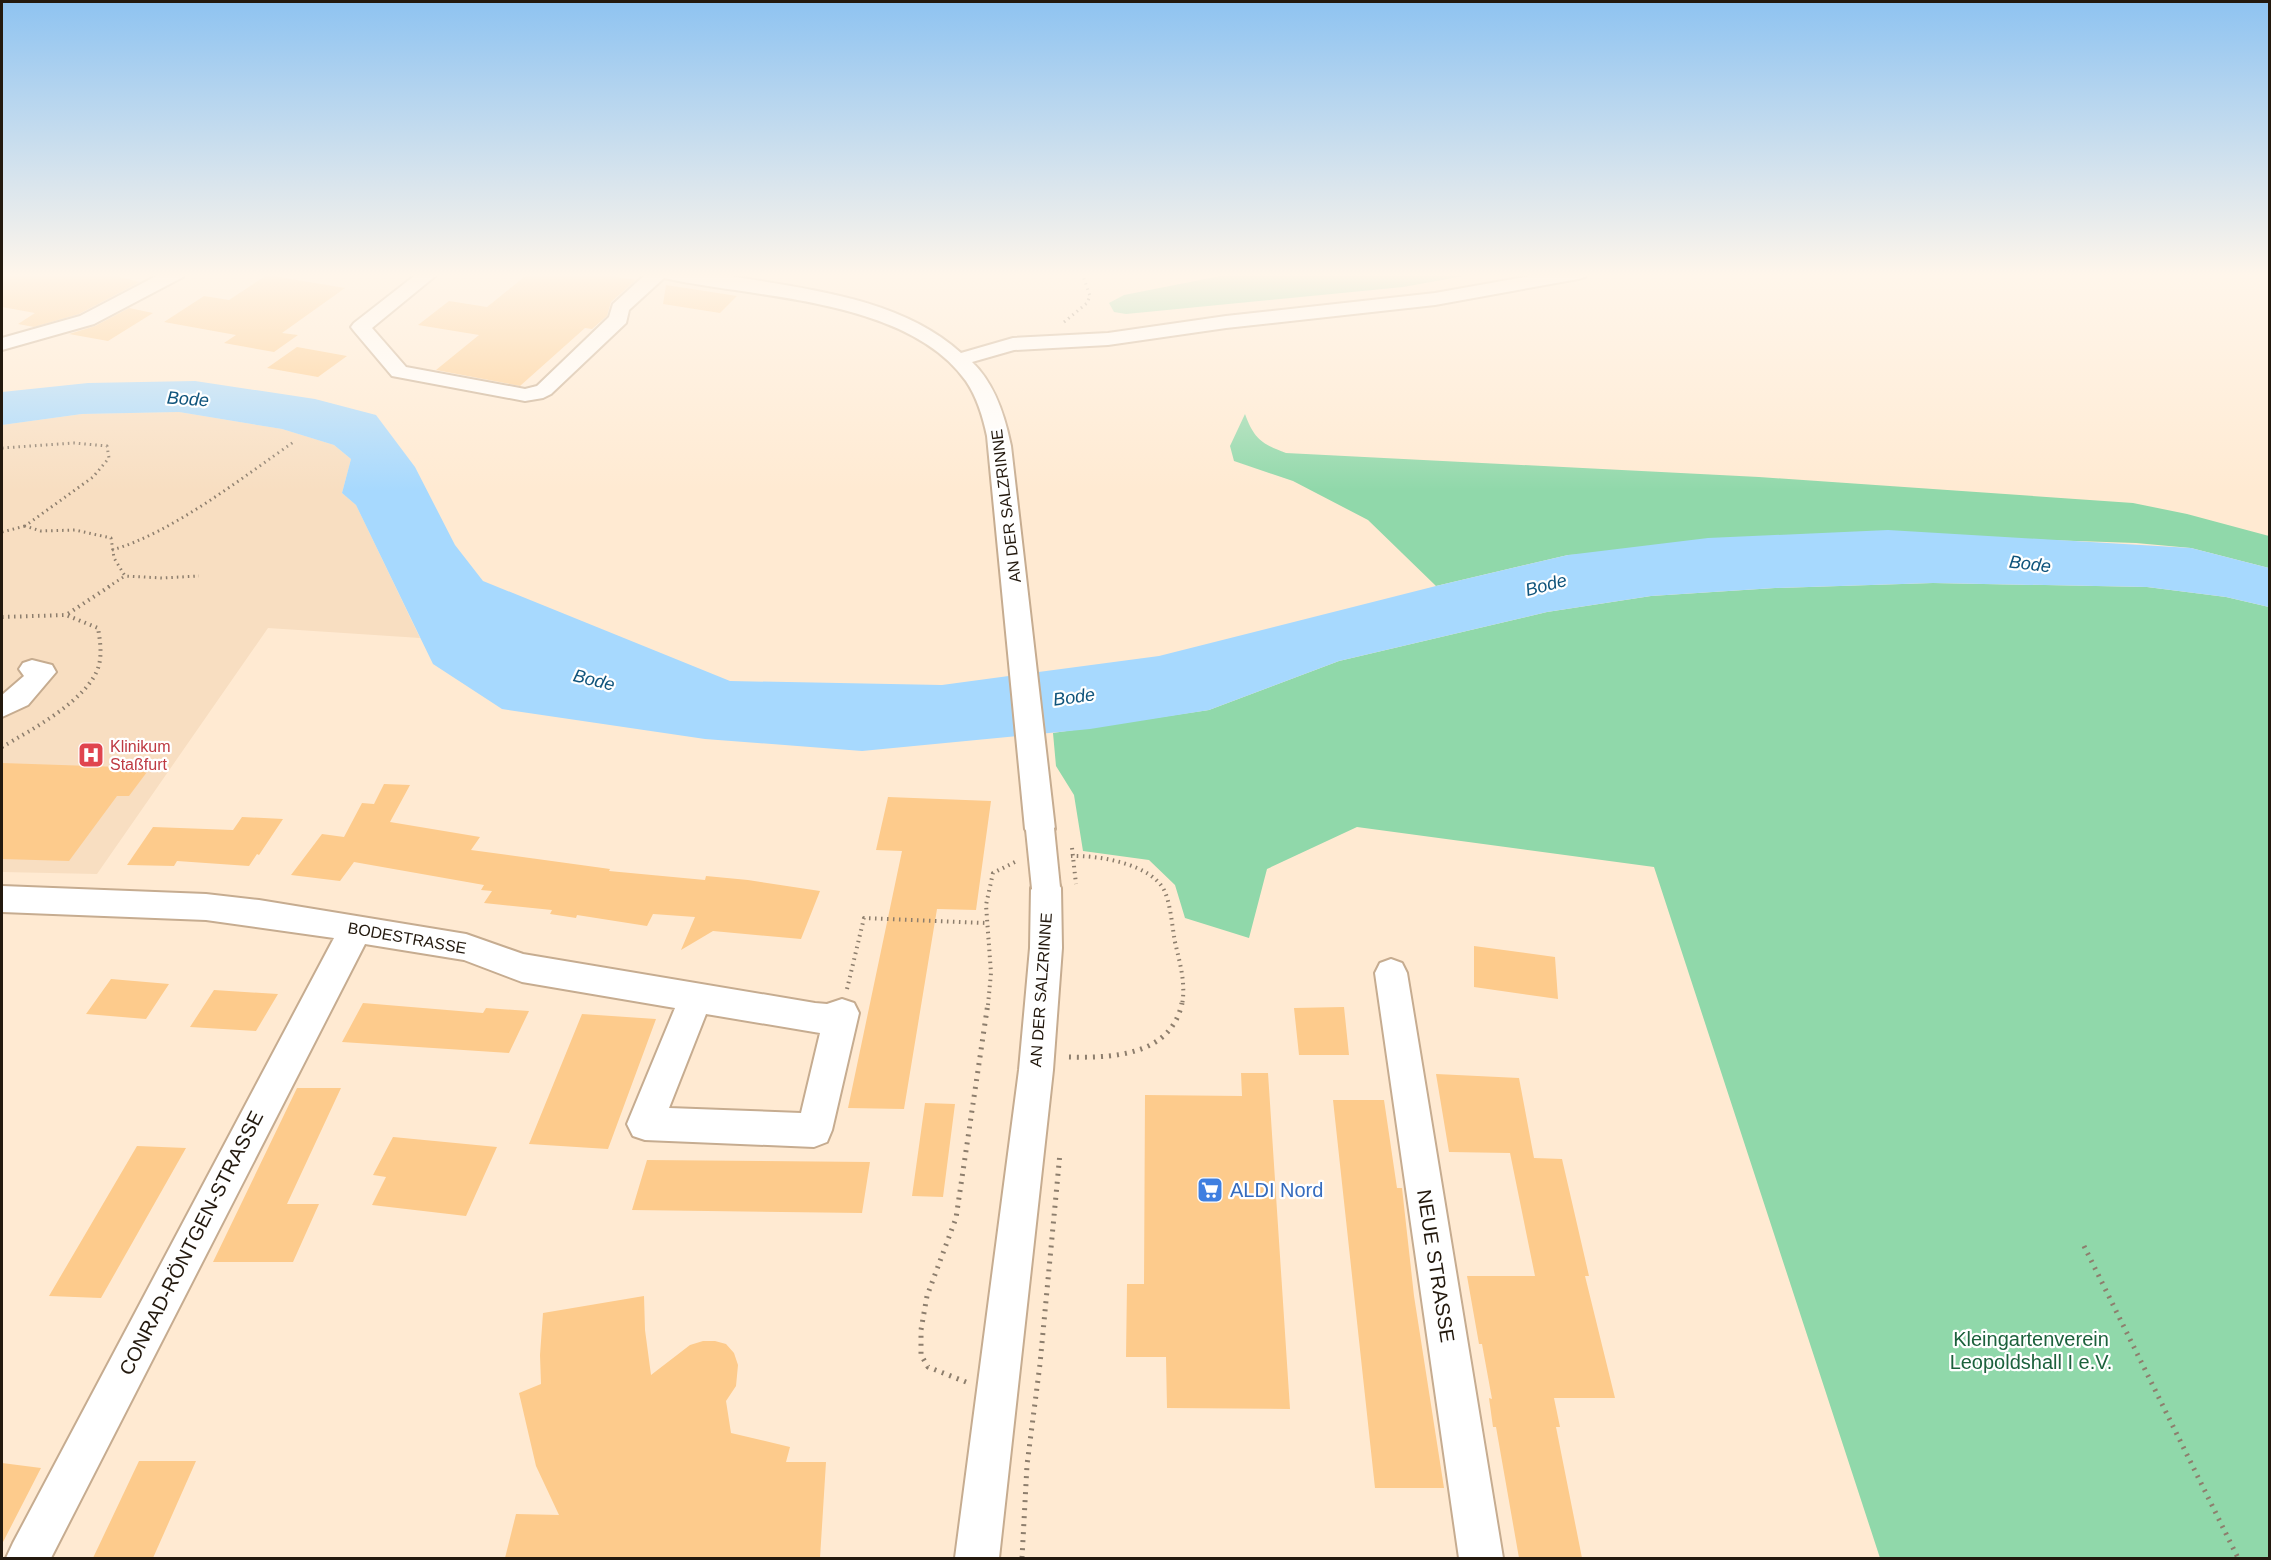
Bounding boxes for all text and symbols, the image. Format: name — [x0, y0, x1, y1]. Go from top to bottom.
water label: Bode — [166, 388, 210, 410]
street label: AN DER SALZRINNE — [988, 428, 1024, 584]
water label: Bode — [2008, 552, 2052, 576]
water label: Bode — [1523, 570, 1569, 600]
water label: Bode — [571, 665, 617, 695]
water label: Bode — [1052, 684, 1096, 710]
place label: Klinikum Staßfurt — [110, 738, 170, 773]
hospital icon: Klinikum Staßfurt — [76, 740, 106, 770]
street label: AN DER SALZRINNE — [1027, 912, 1055, 1068]
street label: BODESTRASSE — [346, 919, 468, 957]
street label: CONRAD-RÖNTGEN-STRASSE — [115, 1107, 267, 1379]
supermarket icon: ALDI Nord — [1195, 1175, 1225, 1205]
place label: ALDI Nord — [1230, 1179, 1323, 1201]
street label: NEUE STRASSE — [1413, 1188, 1459, 1344]
park label: Kleingartenverein Leopoldshall I e.V. — [1950, 1328, 2112, 1373]

